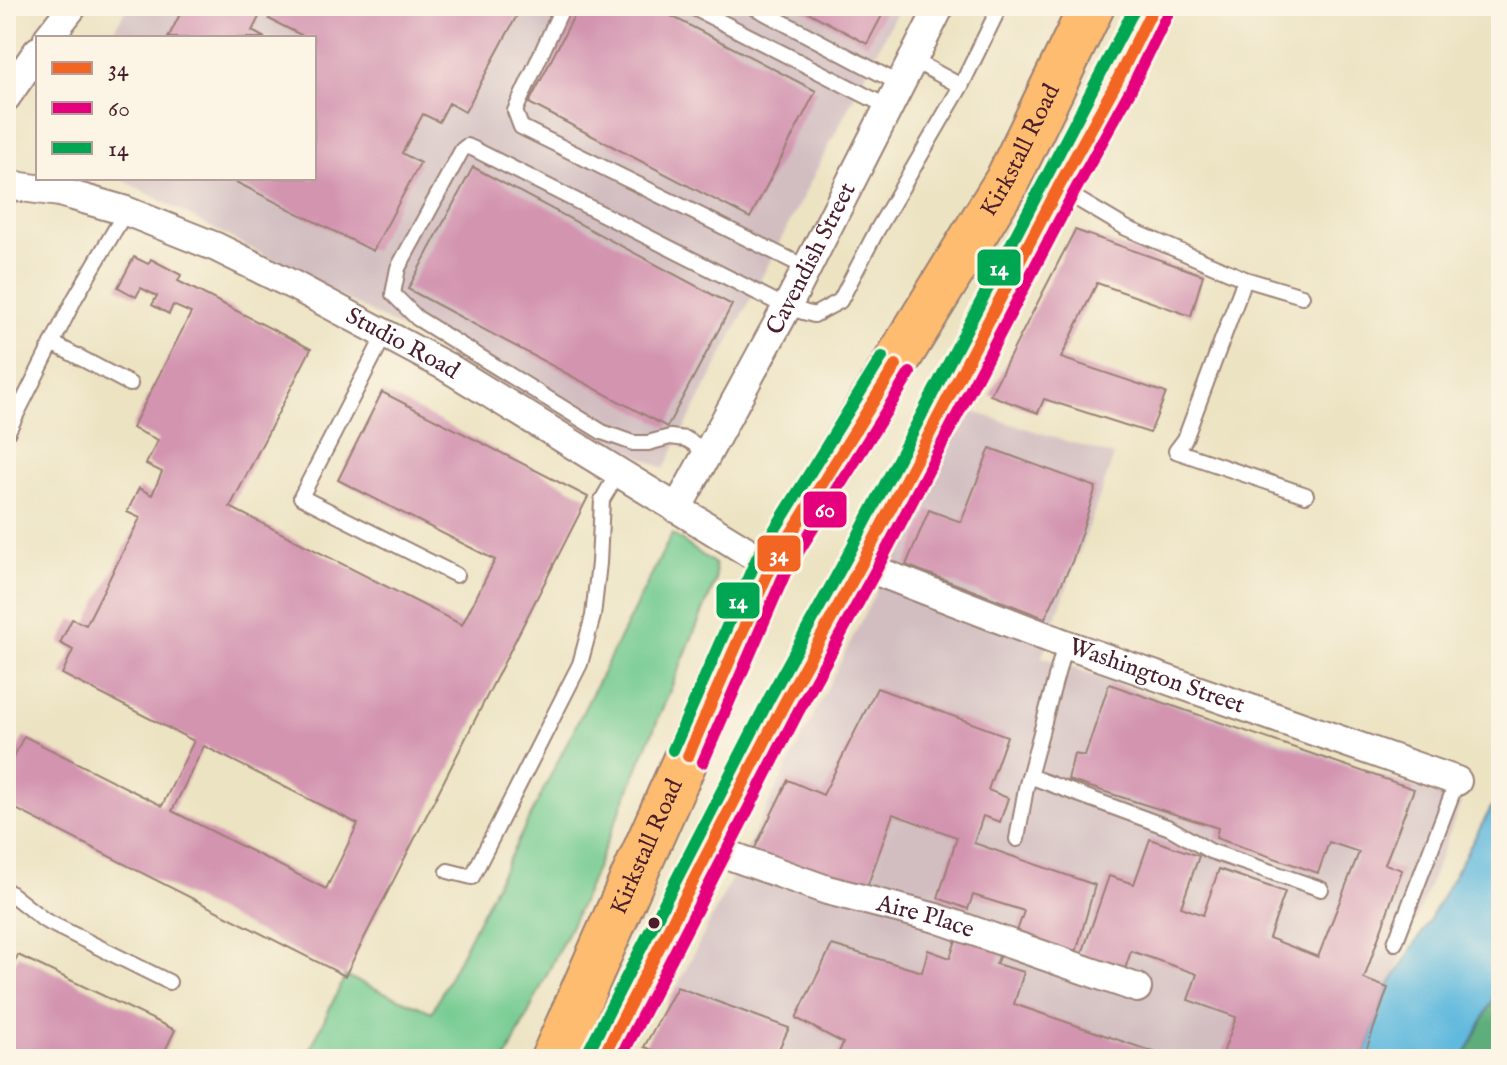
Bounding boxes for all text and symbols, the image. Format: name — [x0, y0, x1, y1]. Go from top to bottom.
legend — [36, 36, 316, 180]
text: 34 — [108, 54, 129, 85]
street label: Kirkstall Road — [973, 79, 1067, 222]
text: 60 — [108, 94, 130, 125]
text: 14 — [108, 134, 129, 165]
street label: Cavendish Street — [759, 177, 863, 340]
line badge: 14 — [976, 248, 1022, 287]
text: 14 — [990, 255, 1010, 283]
street label: Studio Road — [340, 300, 465, 387]
line badge: 60 — [802, 490, 848, 529]
text: 60 — [815, 497, 835, 525]
line badge: 34 — [756, 534, 802, 573]
text: 34 — [769, 541, 790, 569]
line badge: 14 — [715, 581, 761, 620]
text: 14 — [729, 588, 749, 616]
street label: Washington Street — [1065, 631, 1249, 721]
street label: Kirkstall Road — [603, 774, 690, 919]
street label: Aire Place — [873, 888, 978, 946]
unlabelled marker — [646, 915, 662, 931]

